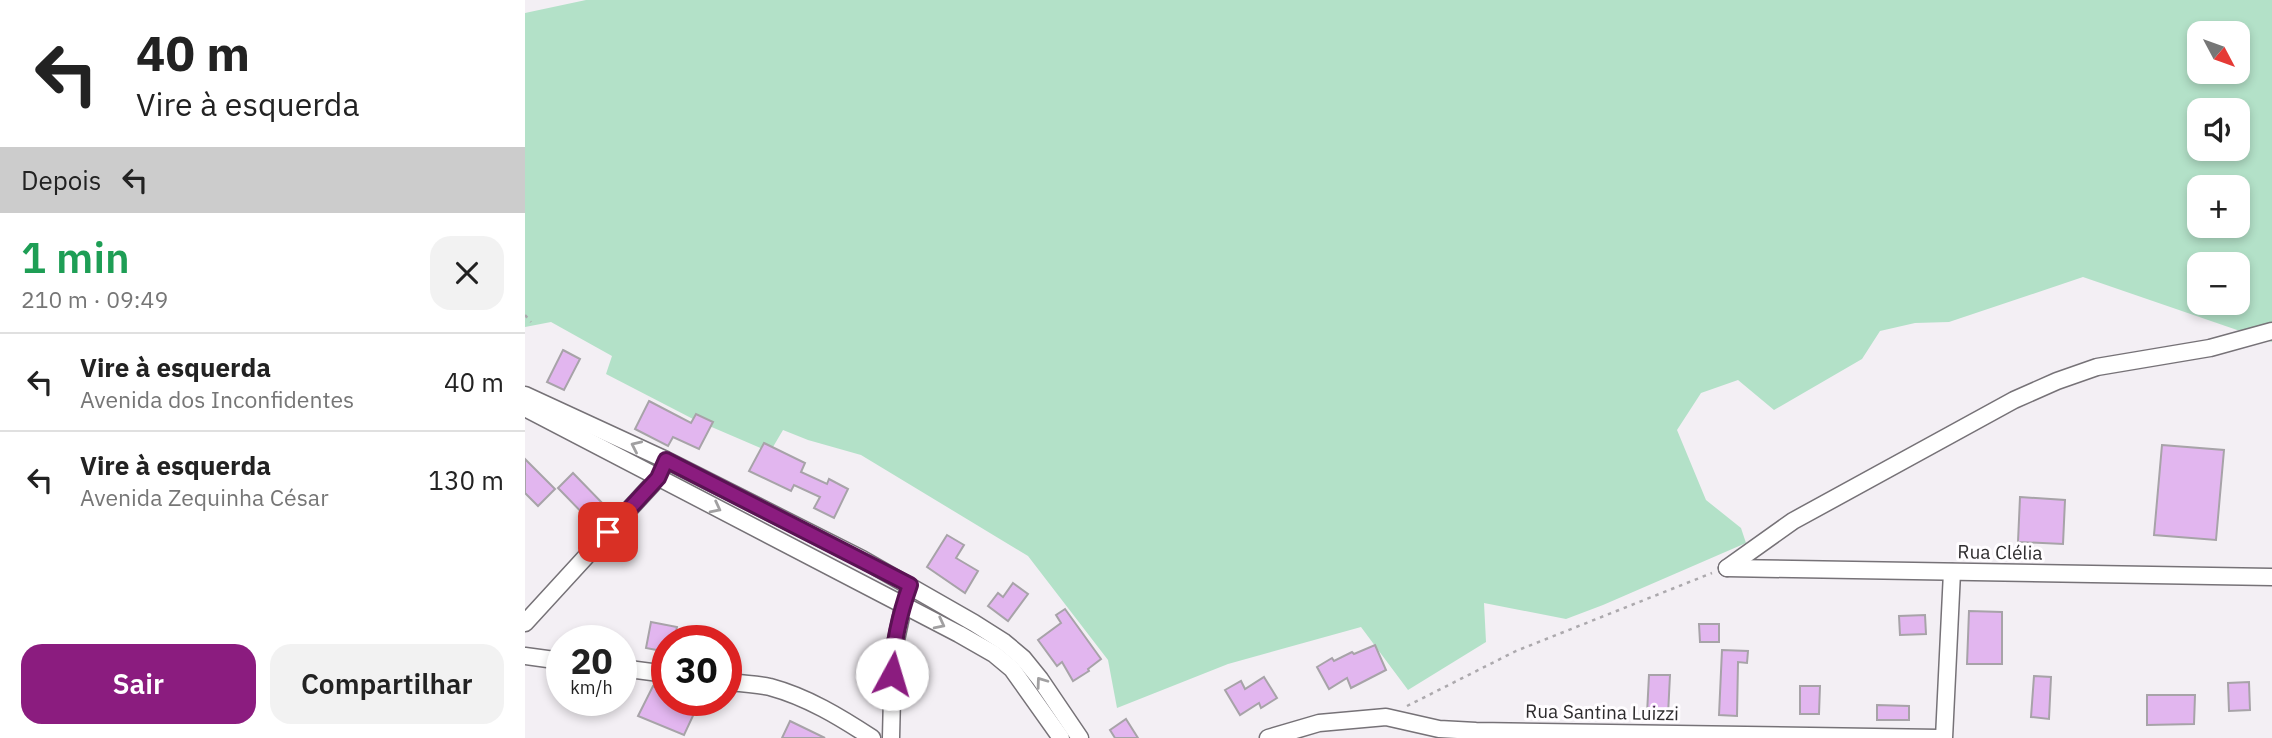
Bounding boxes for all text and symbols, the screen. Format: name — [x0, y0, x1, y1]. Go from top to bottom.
text: 40 m — [136, 21, 250, 84]
north arrow — [2187, 21, 2251, 84]
map controls — [2187, 21, 2250, 315]
icon: left — [21, 28, 112, 119]
text: Vire à esquerda — [136, 83, 360, 125]
button: sound — [2187, 98, 2250, 161]
icon: left — [116, 161, 154, 199]
text: Depois — [21, 163, 102, 197]
button: + — [2187, 175, 2250, 238]
text: 1 min — [21, 230, 130, 285]
button: close — [430, 236, 504, 310]
button: − — [2187, 252, 2250, 315]
text: 210 m · 09:49 — [21, 284, 168, 314]
text: Vire à esquerda — [80, 350, 271, 384]
icon: left — [21, 363, 59, 401]
text: 40 m — [444, 365, 504, 399]
text: Avenida dos Inconfidentes — [80, 384, 354, 414]
one-way arrow — [630, 440, 643, 454]
text: Vire à esquerda — [80, 448, 271, 482]
icon: left — [21, 461, 59, 499]
text: 130 m — [428, 463, 504, 497]
text: Avenida Zequinha César — [80, 482, 329, 512]
one-way arrow — [709, 499, 721, 513]
pin — [578, 502, 638, 562]
icon: arrive — [589, 513, 627, 551]
street label: Rua Clélia — [1957, 539, 2043, 565]
one-way arrow — [933, 615, 945, 629]
speed limit sign: 30 — [651, 625, 742, 716]
position arrow — [855, 637, 929, 711]
text: 20 — [570, 638, 613, 684]
button: Sair — [21, 644, 256, 724]
button: Compartilhar — [270, 644, 504, 724]
text: km/h — [570, 676, 613, 699]
one-way arrow — [1037, 677, 1050, 690]
street label: Rua Santina Luizzi — [1525, 699, 1679, 725]

